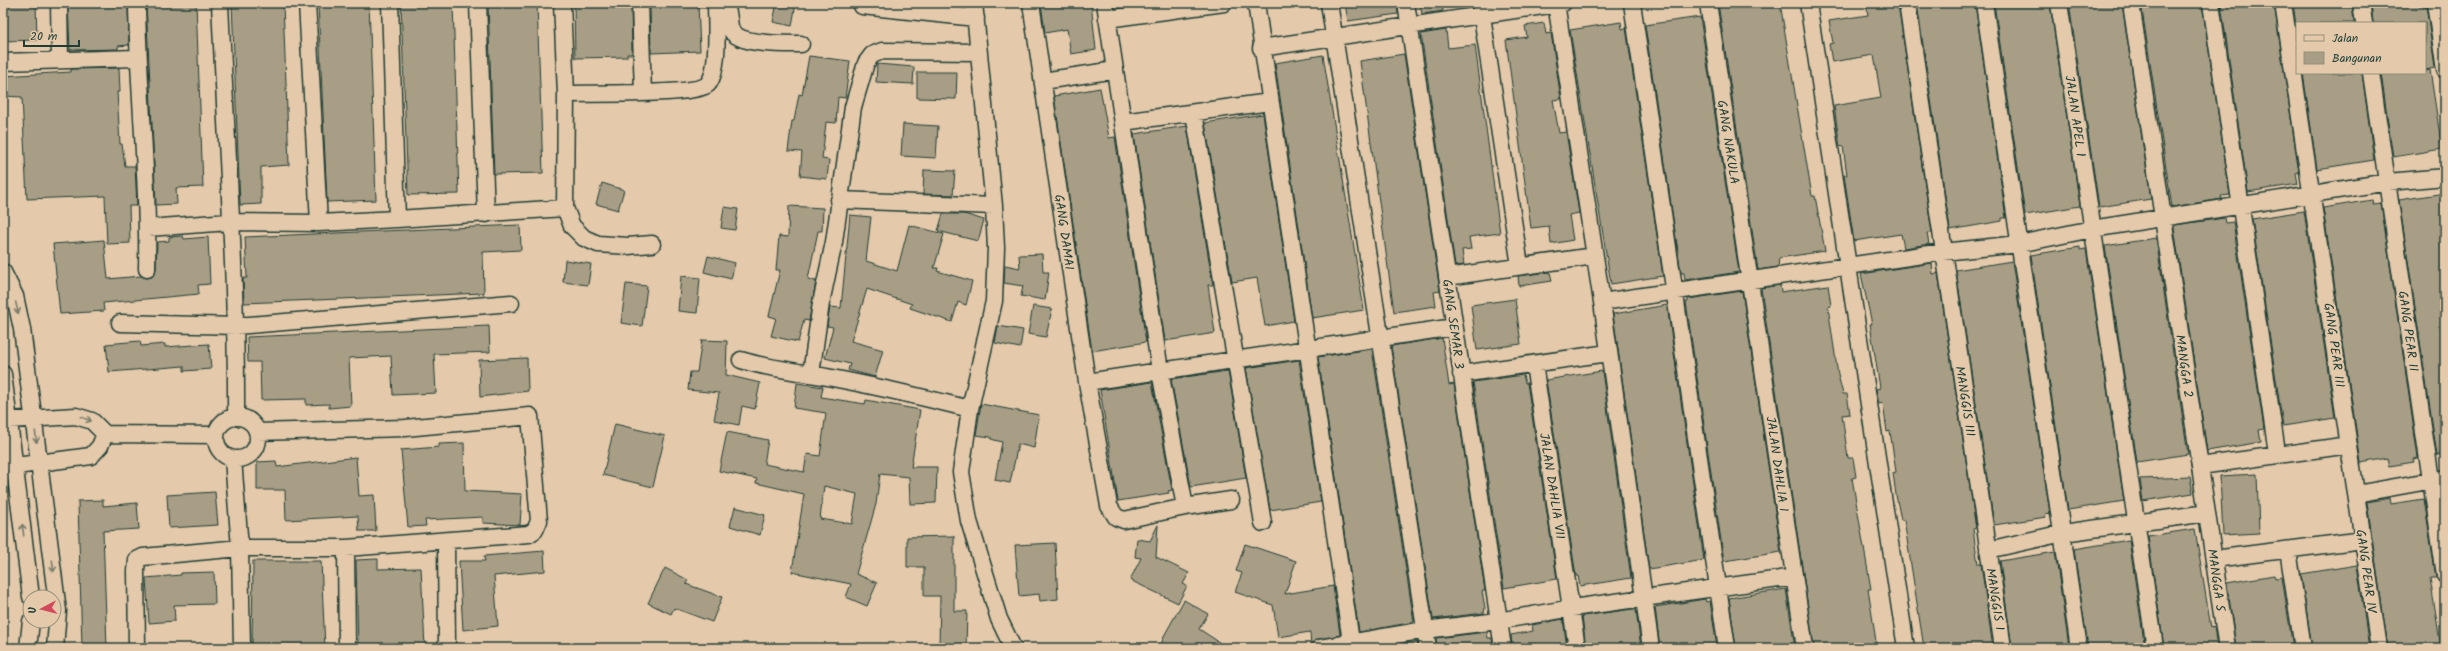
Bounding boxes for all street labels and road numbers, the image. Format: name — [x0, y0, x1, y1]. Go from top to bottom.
street label: JALAN APEL 1 — [2058, 74, 2091, 158]
street label: GANG NAKULA — [1711, 99, 1745, 186]
street label: GANG DAMAI — [1048, 193, 1079, 271]
street label: GANG SEMAR 3 — [1436, 278, 1469, 371]
street label: GANG PEAR II — [2391, 290, 2424, 373]
street label: GANG PEAR III — [2317, 302, 2350, 389]
street label: MANGGA 2 — [2169, 333, 2198, 399]
street label: MANGGIS III — [1949, 364, 1980, 438]
street label: JALAN DAHLIA I — [1759, 415, 1794, 513]
street label: JALAN DAHLIA VII — [1533, 432, 1570, 541]
street label: GANG PEAR IV — [2349, 528, 2382, 615]
street label: MANGGA 5 — [2201, 548, 2230, 614]
street label: MANGGIS I — [1979, 566, 2010, 632]

